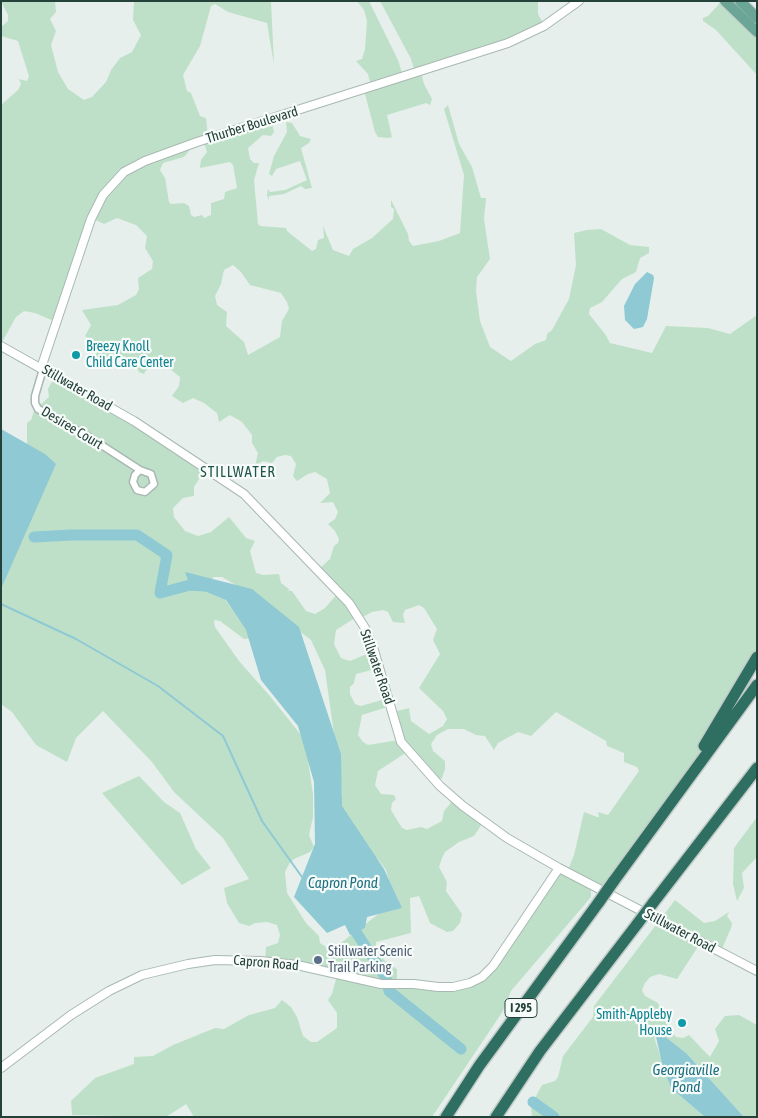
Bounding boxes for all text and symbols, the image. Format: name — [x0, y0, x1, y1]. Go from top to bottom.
street label: Thurber Boulevard — [204, 103, 300, 147]
place label: Breezy Knoll Child Care Center — [86, 339, 173, 372]
marker: Breezy Knoll Child Care Center — [70, 349, 82, 361]
street label: Stillwater Road — [39, 361, 115, 415]
street label: Desiree Court — [38, 403, 106, 453]
district label: STILLWATER — [199, 463, 277, 481]
street label: Stillwater Road — [356, 627, 398, 707]
water label: Capron Pond — [308, 874, 378, 892]
street label: Stillwater Road — [642, 905, 718, 957]
place label: Stillwater Scenic Trail Parking — [328, 944, 412, 976]
street label: Capron Road — [233, 952, 299, 974]
marker: Stillwater Scenic Trail Parking — [312, 954, 324, 966]
road number: I 295 — [505, 998, 537, 1018]
place label: Smith-Appleby House — [596, 1007, 672, 1040]
marker: Smith-Appleby House — [676, 1017, 688, 1029]
water label: Georgiaville Pond — [652, 1061, 720, 1096]

